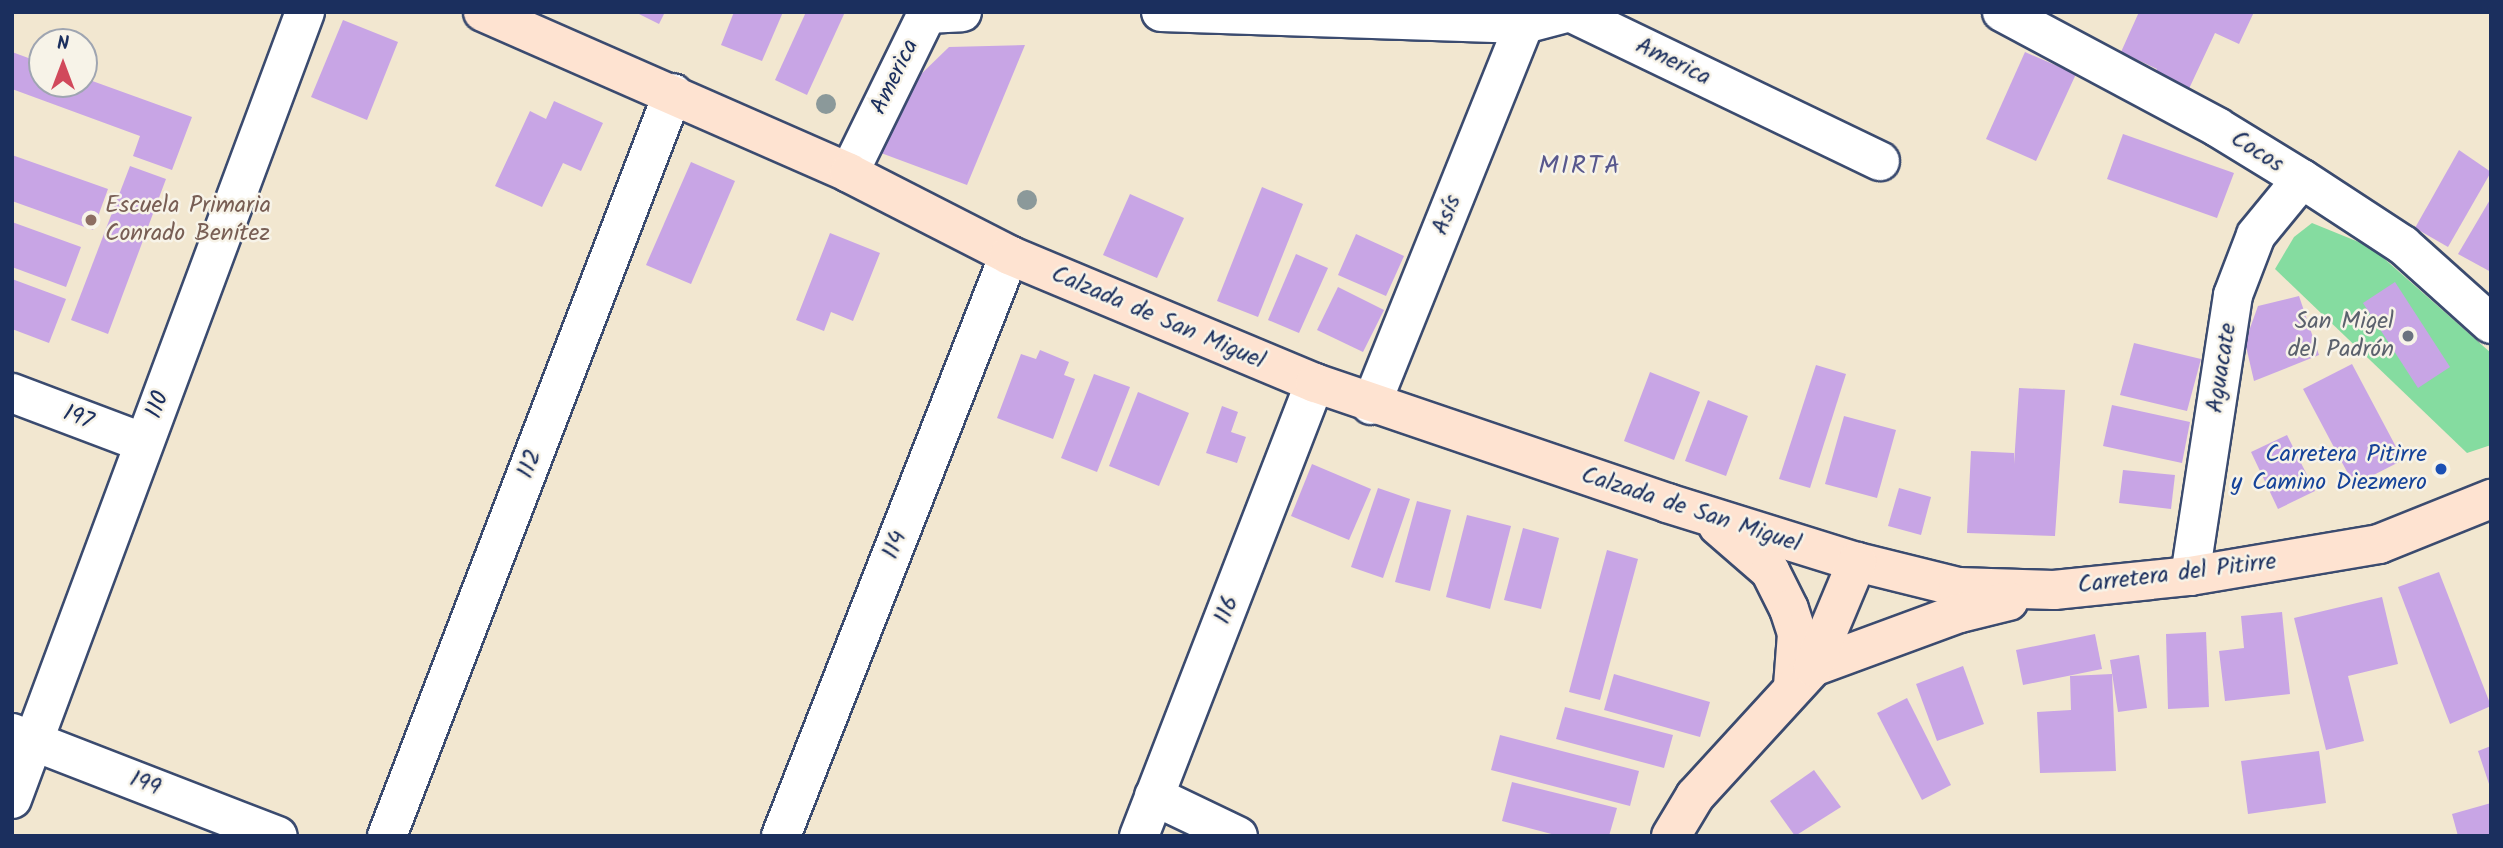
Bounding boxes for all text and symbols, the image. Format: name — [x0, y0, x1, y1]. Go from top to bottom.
north arrow — [28, 28, 98, 98]
text: N — [57, 29, 69, 59]
street label: America — [1631, 32, 1715, 92]
street label: America — [865, 35, 925, 119]
street label: Cocos — [2225, 125, 2289, 179]
district label: MIRTA — [1539, 151, 1621, 183]
street label: Asís — [1426, 191, 1468, 239]
place label: Escuela Primaria Conrado Benítez — [105, 192, 271, 248]
marker: Escuela Primaria Conrado Benítez — [83, 212, 99, 228]
street label: Calzada de San Miguel — [1047, 260, 1269, 376]
place label: San Migel del Padrón — [2288, 308, 2394, 364]
street label: Aguacate — [2201, 321, 2243, 415]
marker: San Migel del Padrón — [2400, 328, 2416, 344]
street label: 110 — [140, 387, 176, 423]
street label: 197 — [59, 399, 97, 437]
place label: Carretera Pitirre y Camino Diezmero — [2231, 441, 2427, 497]
street label: 112 — [511, 445, 549, 483]
street label: Calzada de San Miguel — [1578, 461, 1804, 559]
marker: Carretera Pitirre y Camino Diezmero — [2433, 461, 2449, 477]
street label: 114 — [876, 527, 914, 563]
street label: Carretera del Pitirre — [2076, 548, 2278, 600]
street label: 116 — [1208, 592, 1246, 628]
street label: 199 — [125, 765, 165, 803]

